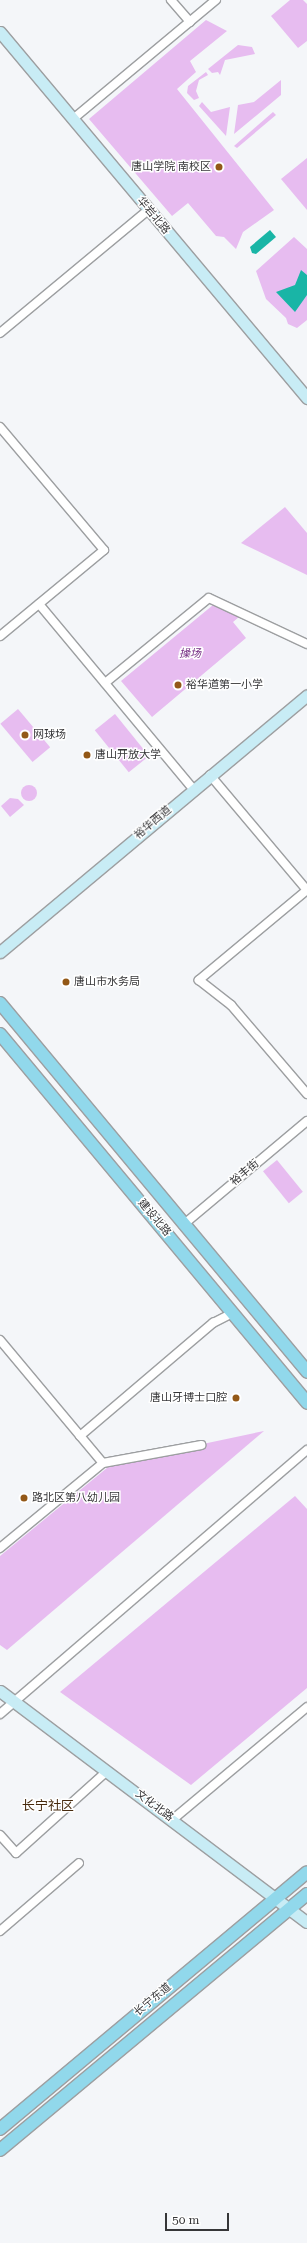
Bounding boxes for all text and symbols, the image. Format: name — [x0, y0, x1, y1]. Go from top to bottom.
place label: 唐山学院 南校区 — [131, 160, 211, 174]
marker: 唐山学院 南校区 — [214, 162, 224, 172]
street label: 华岩北路 — [134, 195, 172, 237]
park label: 操场 — [179, 647, 201, 661]
place label: 裕华道第一小学 — [186, 678, 263, 692]
marker: 裕华道第一小学 — [173, 680, 183, 690]
place label: 网球场 — [33, 728, 66, 742]
marker: 网球场 — [20, 730, 30, 740]
place label: 唐山开放大学 — [95, 748, 161, 762]
marker: 唐山开放大学 — [82, 750, 92, 760]
street label: 裕华西道 — [132, 804, 174, 842]
place label: 唐山市水务局 — [74, 975, 140, 989]
marker: 唐山市水务局 — [61, 977, 71, 987]
street label: 裕丰街 — [228, 1157, 262, 1189]
street label: 建设北路 — [135, 1197, 173, 1239]
place label: 唐山牙博士口腔 — [150, 1391, 227, 1405]
marker: 唐山牙博士口腔 — [230, 1392, 242, 1404]
place label: 路北区第八幼儿园 — [32, 1491, 120, 1505]
marker: 路北区第八幼儿园 — [19, 1493, 29, 1503]
street label: 文化北路 — [132, 1787, 176, 1825]
district label: 长宁社区 — [22, 1798, 74, 1814]
street label: 长宁东道 — [132, 1981, 174, 2019]
scale bar — [167, 2205, 231, 2231]
text: 50 m — [172, 2213, 199, 2227]

